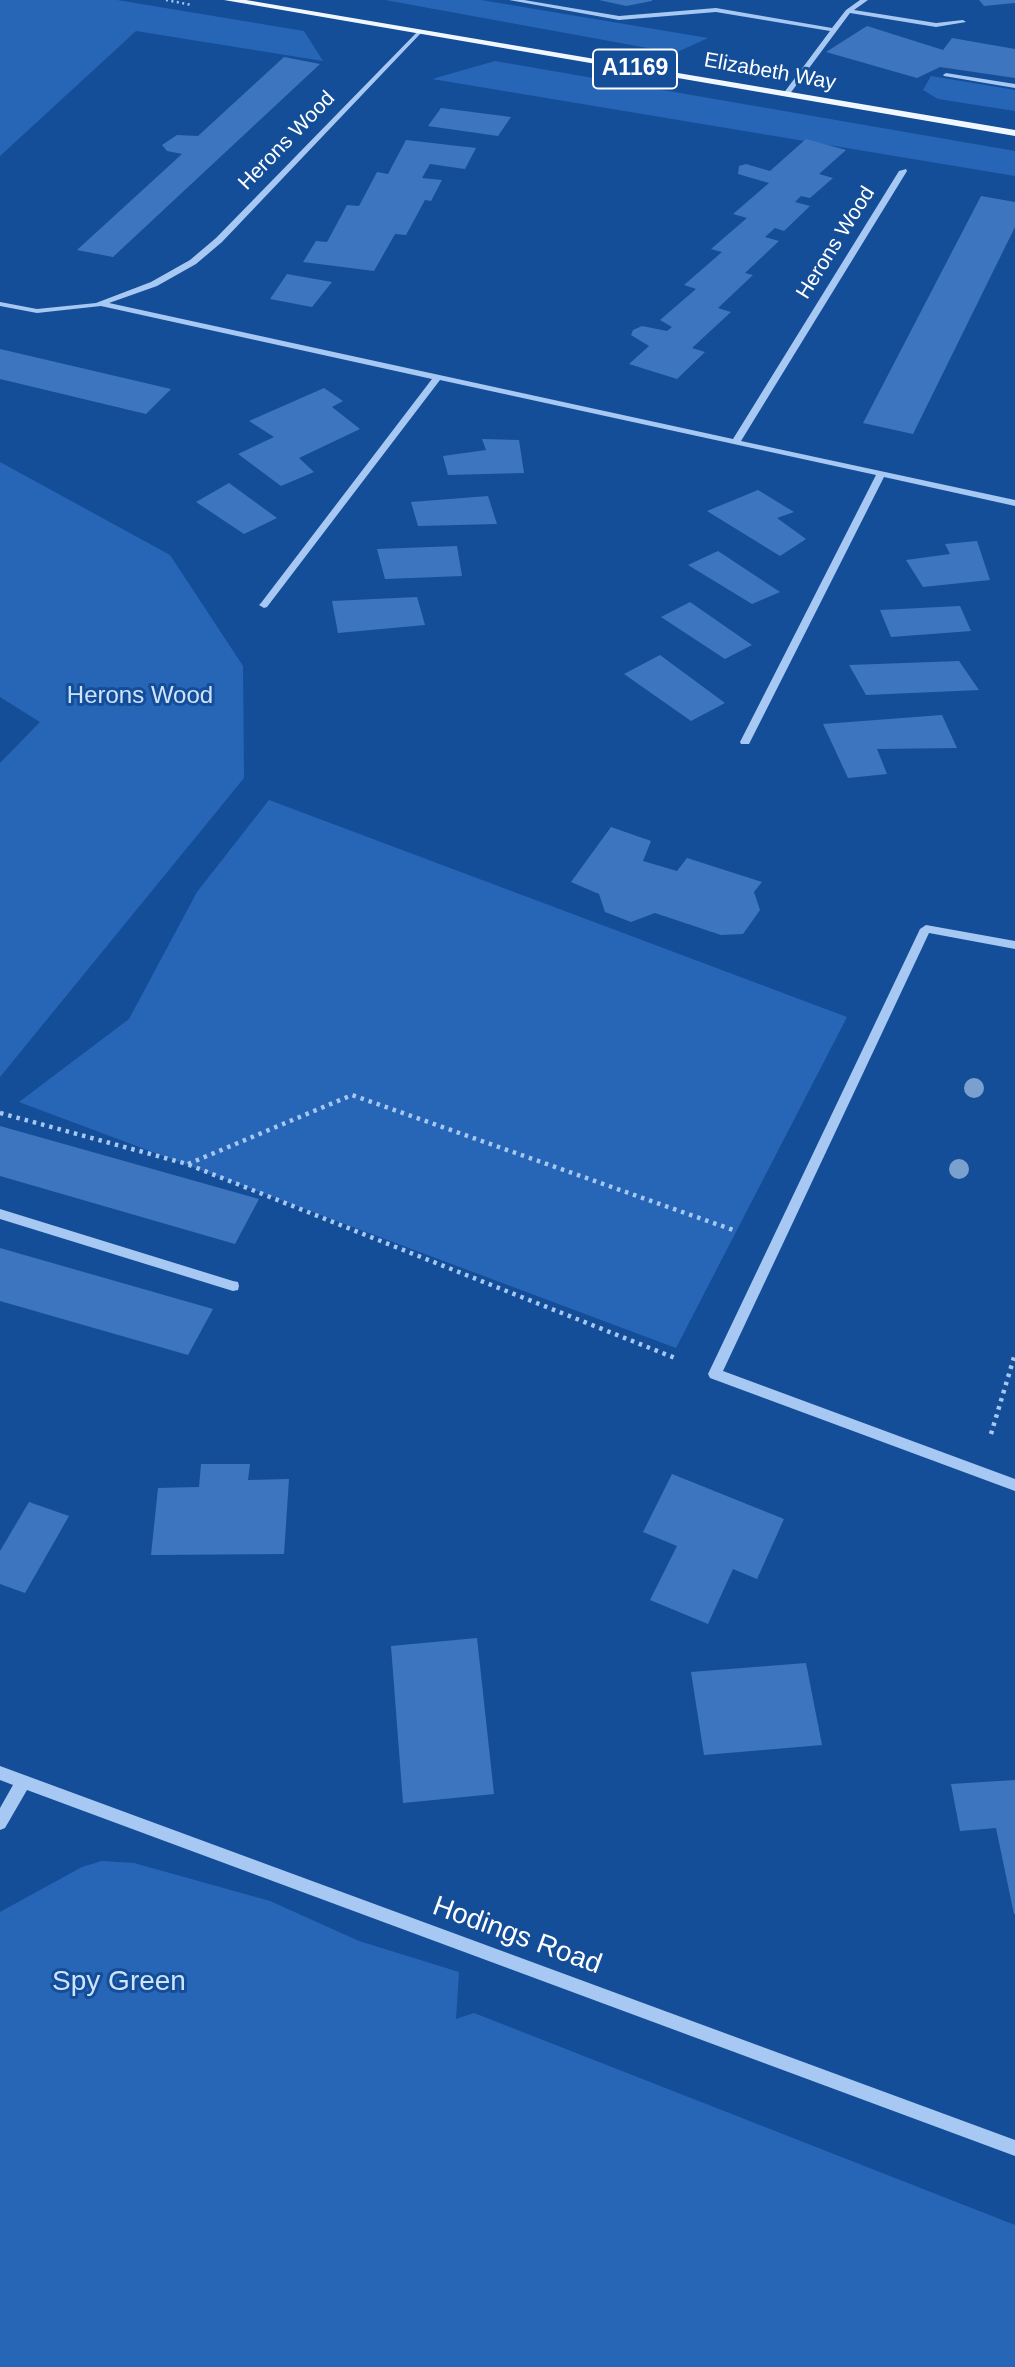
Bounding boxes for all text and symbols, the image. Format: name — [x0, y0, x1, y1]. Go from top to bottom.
street label: Elizabeth Way — [702, 48, 838, 96]
road number: A1169 — [593, 50, 677, 88]
street label: Herons Wood — [233, 86, 341, 196]
street label: Herons Wood — [791, 182, 881, 304]
park label: Herons Wood — [67, 682, 213, 710]
street label: Hodings Road — [428, 1890, 606, 1982]
park label: Spy Green — [52, 1965, 186, 1999]

